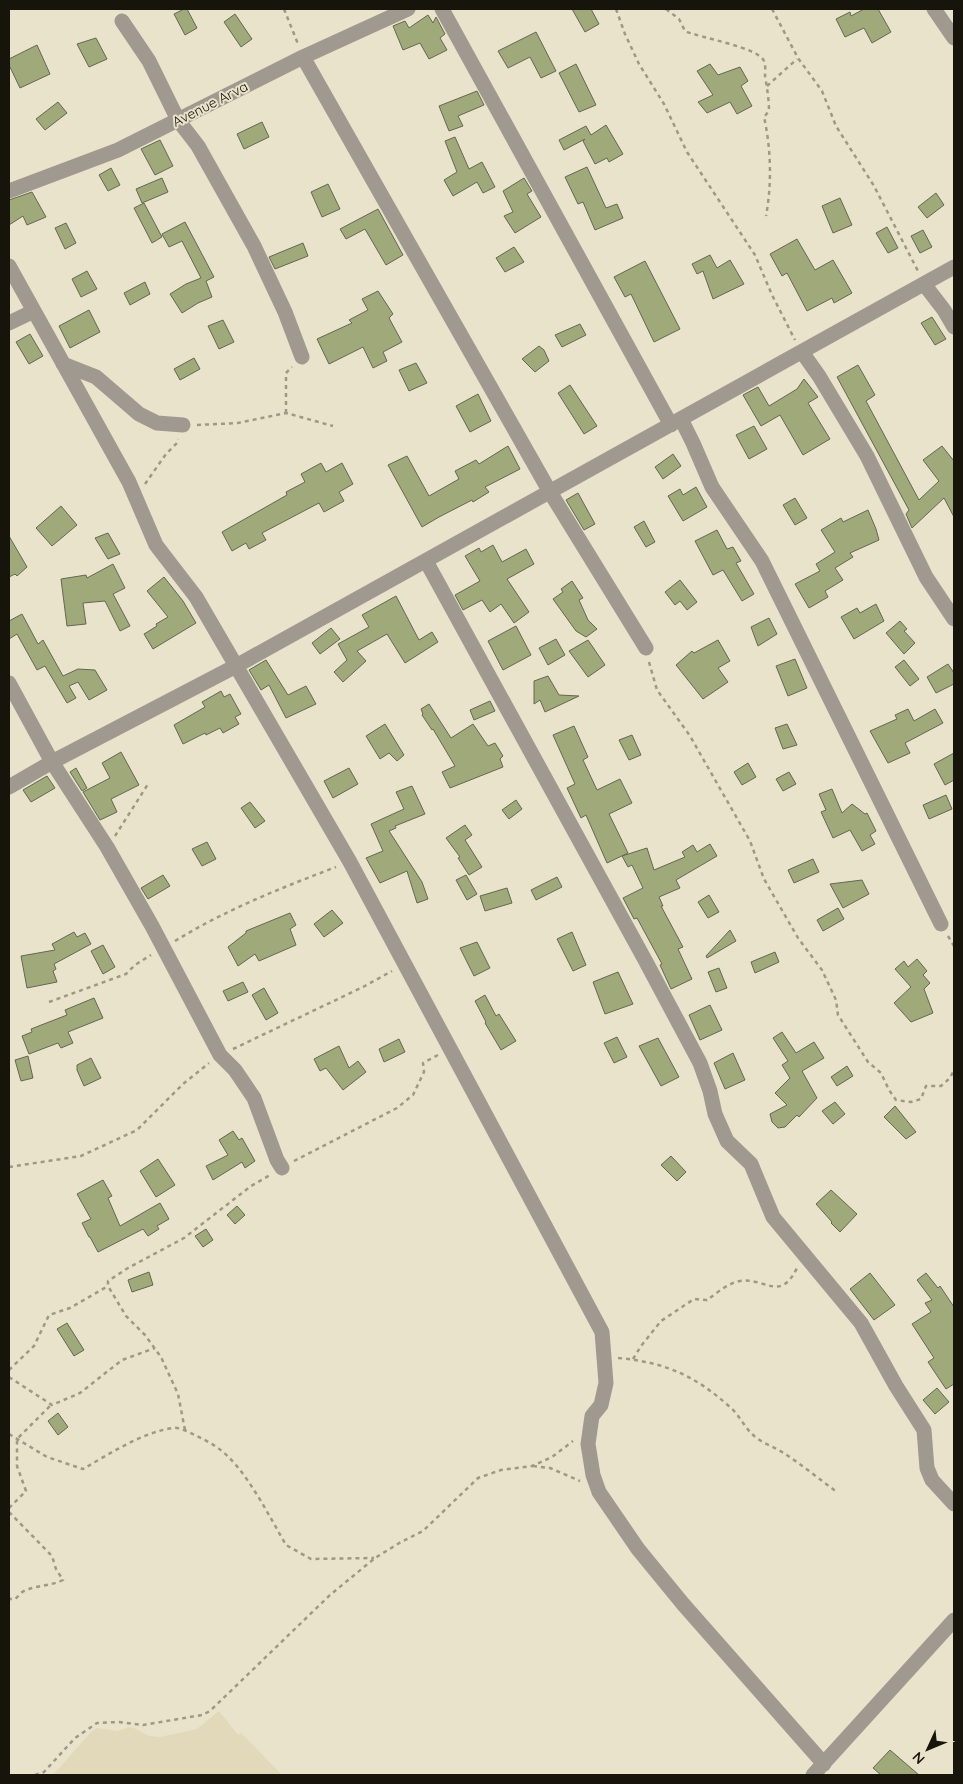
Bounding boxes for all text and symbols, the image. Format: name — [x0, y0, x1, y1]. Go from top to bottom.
street label: Avenue Arva — [169, 77, 251, 131]
north arrow — [903, 1724, 953, 1774]
text: N — [909, 1748, 929, 1768]

